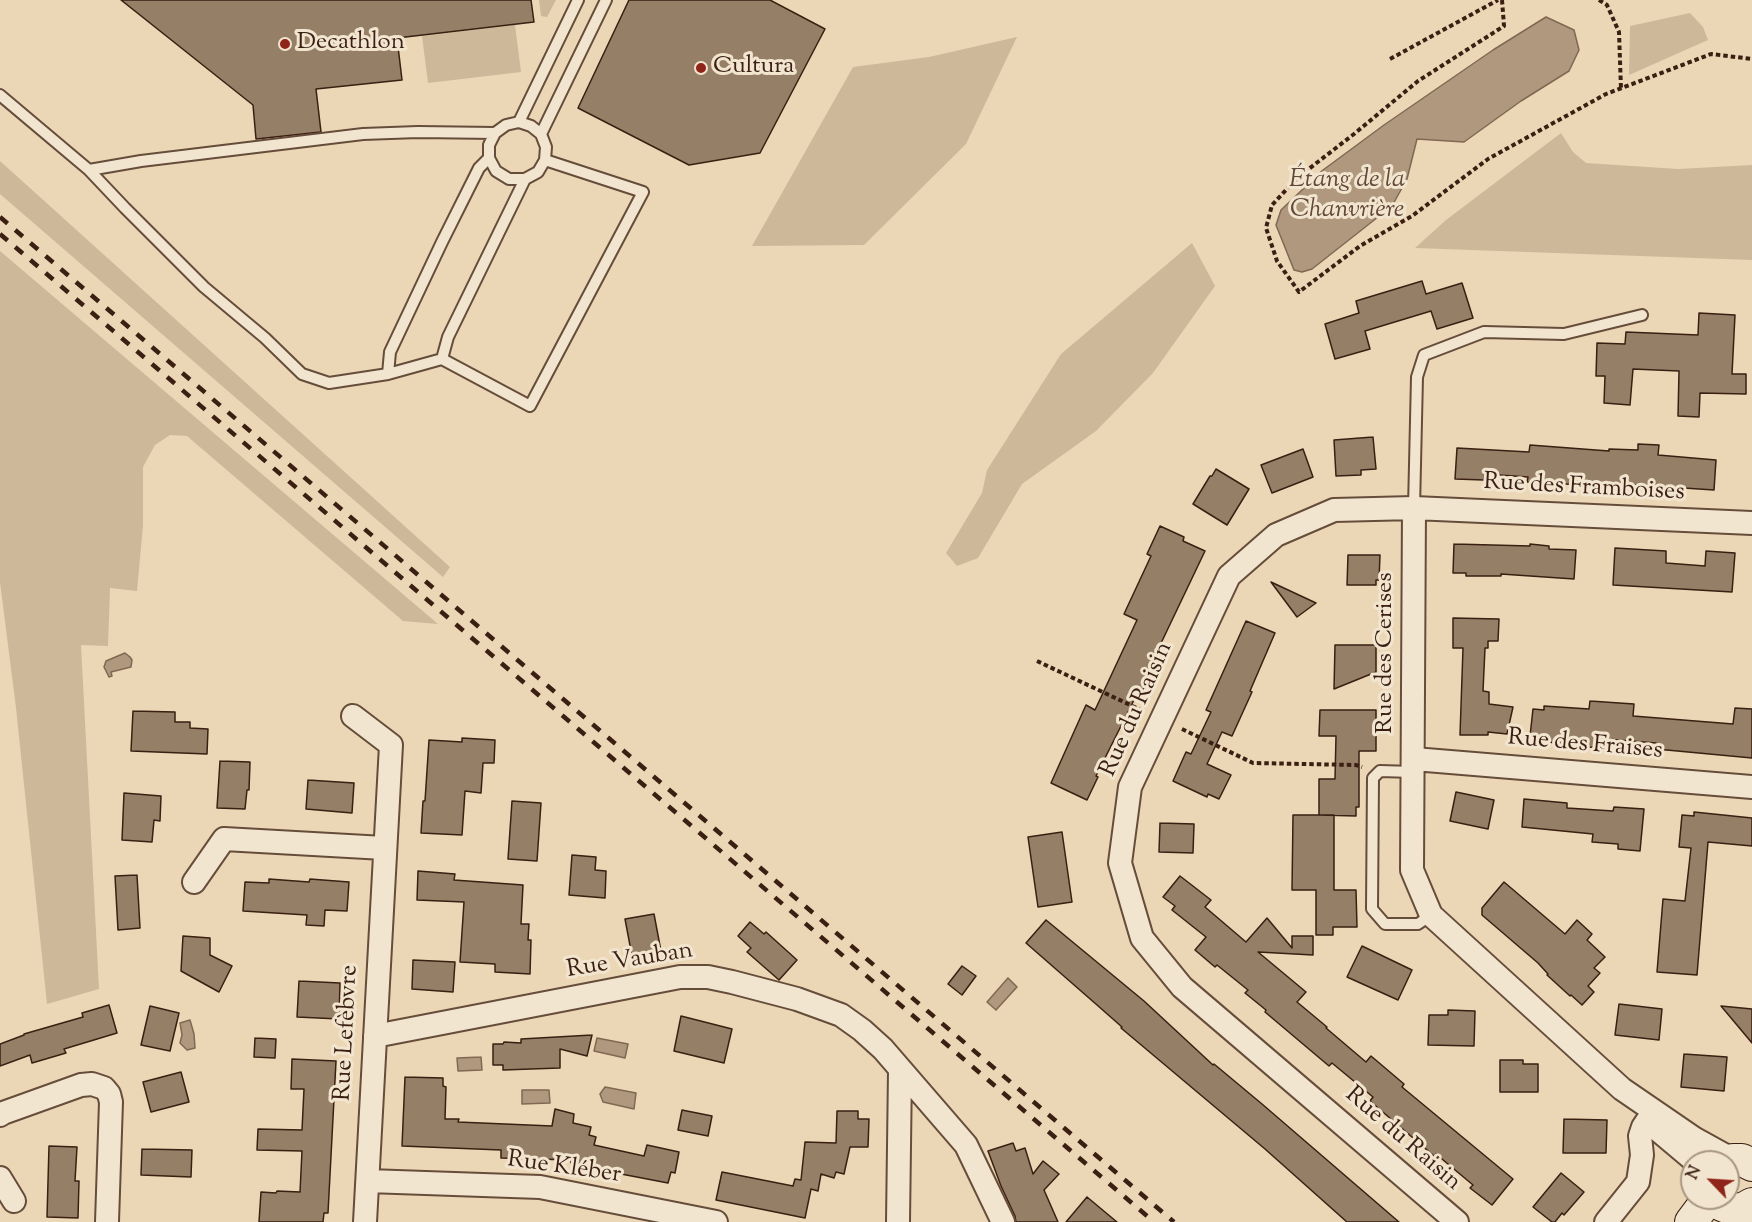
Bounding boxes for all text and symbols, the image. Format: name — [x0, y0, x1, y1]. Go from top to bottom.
place label: Decathlon — [297, 30, 405, 58]
marker: Decathlon — [278, 37, 292, 51]
place label: Cultura — [713, 54, 794, 82]
marker: Cultura — [694, 61, 708, 75]
water label: Étang de la Chanvrière — [1289, 166, 1405, 228]
street label: Rue des Framboises — [1483, 469, 1685, 509]
street label: Rue des Cerises — [1373, 572, 1401, 734]
street label: Rue du Raisin — [1095, 638, 1181, 782]
street label: Rue des Fraises — [1506, 725, 1664, 767]
street label: Rue Vauban — [565, 938, 695, 986]
street label: Rue Lefèbvre — [330, 964, 366, 1102]
street label: Rue du Raisin — [1338, 1082, 1466, 1198]
street label: Rue Kléber — [505, 1147, 623, 1191]
north arrow — [1680, 1150, 1740, 1210]
text: N — [1682, 1162, 1708, 1184]

